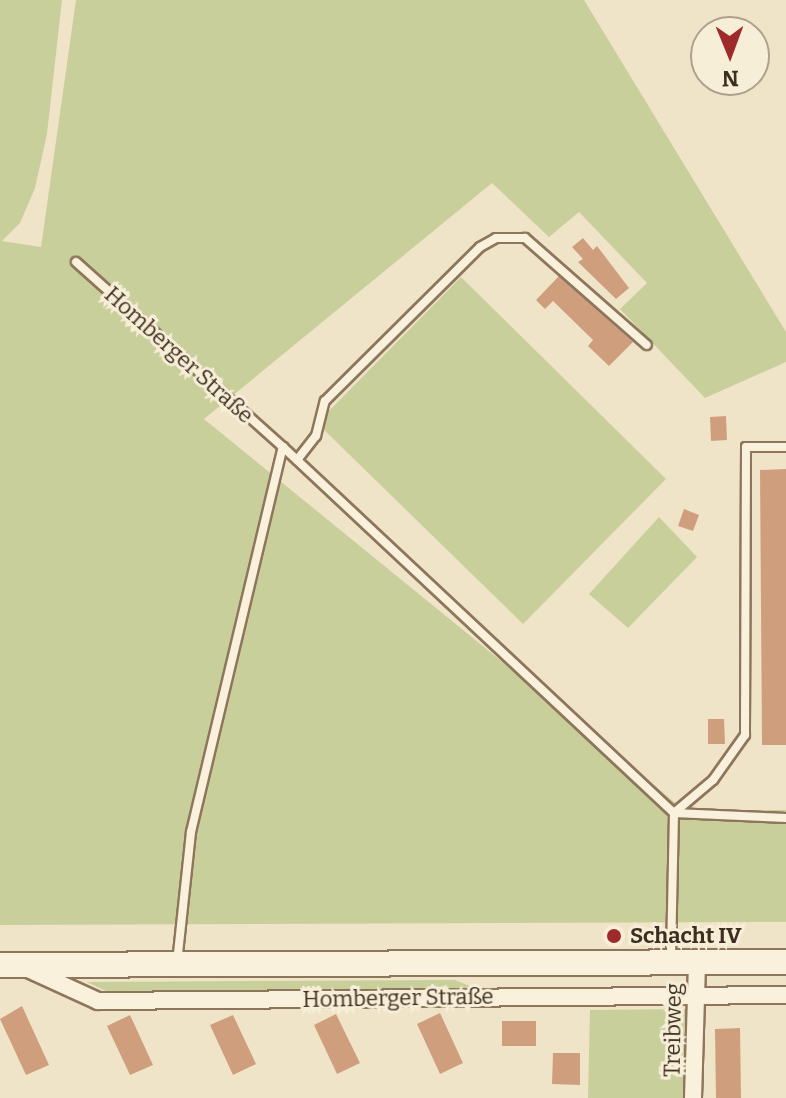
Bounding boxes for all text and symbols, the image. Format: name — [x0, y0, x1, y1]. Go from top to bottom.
north arrow — [690, 16, 770, 96]
text: N — [722, 65, 739, 92]
street label: Homberger Straße — [99, 281, 259, 429]
place label: Schacht IV — [630, 923, 742, 949]
marker: Schacht IV — [605, 927, 623, 945]
street label: Homberger Straße — [302, 983, 494, 1013]
street label: Treibweg — [659, 983, 687, 1077]

